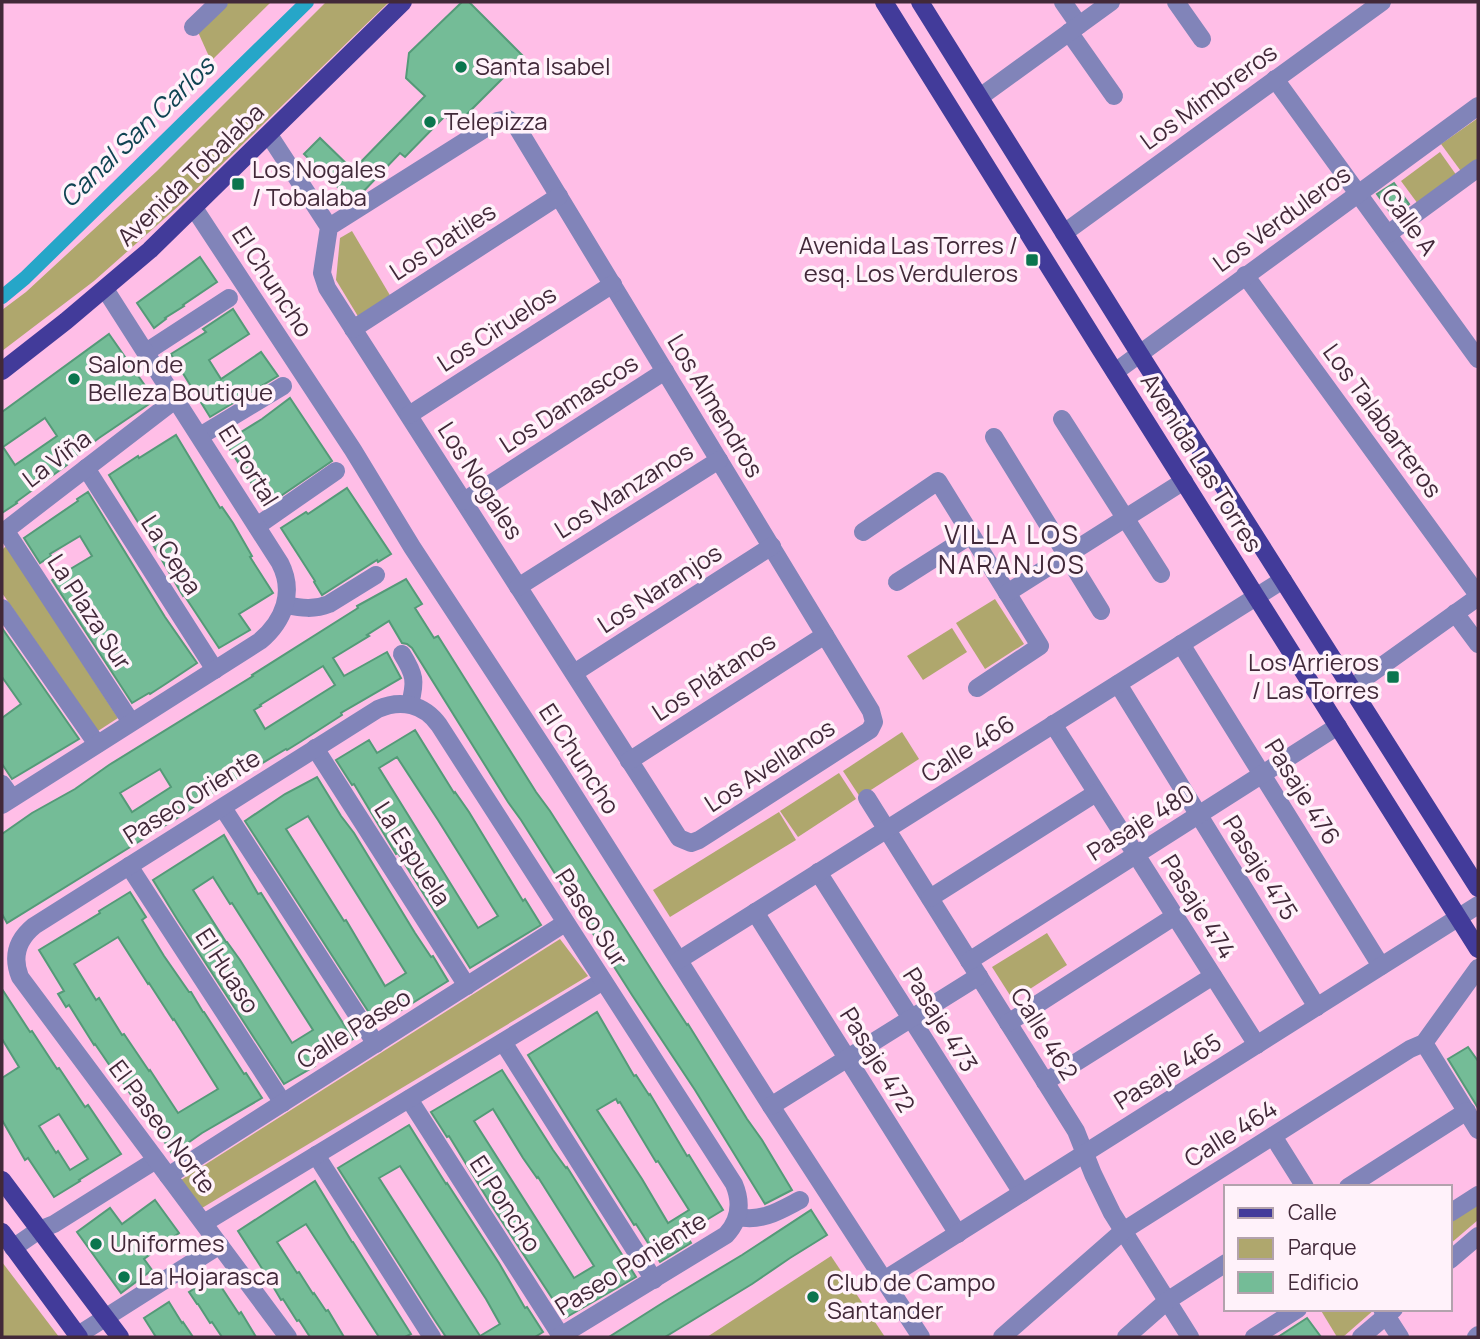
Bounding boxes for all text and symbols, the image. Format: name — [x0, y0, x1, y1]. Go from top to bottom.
street label: Los Mimbreros — [1133, 35, 1283, 157]
water label: Canal San Carlos — [51, 46, 223, 215]
place label: Santa Isabel — [475, 49, 611, 82]
marker: Santa Isabel — [453, 59, 469, 75]
street label: Avenida Tobalaba — [109, 95, 271, 253]
place label: Telepizza — [444, 104, 548, 137]
marker: Telepizza — [422, 114, 438, 130]
place label: Los Nogales / Tobalaba — [252, 152, 386, 213]
street label: Los Verduleros — [1206, 157, 1357, 279]
marker: Los Nogales / Tobalaba — [230, 176, 246, 192]
street label: Calle A — [1375, 181, 1446, 261]
street label: Los Datiles — [383, 194, 502, 287]
street label: El Chuncho — [225, 219, 321, 343]
place label: Avenida Las Torres / esq. Los Verduleros — [799, 228, 1018, 289]
marker: Avenida Las Torres / esq. Los Verduleros — [1024, 252, 1040, 268]
street label: Los Ciruelos — [430, 277, 562, 379]
street label: Los Almendros — [660, 327, 772, 483]
street label: Los Talabarteros — [1316, 336, 1450, 504]
street label: Los Damascos — [492, 346, 644, 460]
place label: Salon de Belleza Boutique — [88, 347, 273, 408]
street label: Avenida Las Torres — [1134, 366, 1271, 558]
marker: Salon de Belleza Boutique — [66, 371, 82, 387]
street label: Los Nogales — [431, 415, 532, 545]
street label: El Portal — [211, 418, 287, 512]
street label: La Viña — [15, 421, 97, 494]
street label: Los Manzanos — [548, 434, 699, 545]
street label: La Cepa — [134, 508, 210, 600]
district label: VILLA LOS NARANJOS — [938, 516, 1086, 582]
street label: Los Naranjos — [591, 535, 728, 640]
street label: La Plaza Sur — [41, 547, 140, 676]
street label: Los Plátanos — [645, 624, 781, 728]
place label: Los Arrieros / Las Torres — [1248, 645, 1379, 706]
marker: Los Arrieros / Las Torres — [1385, 669, 1401, 685]
street label: El Chuncho — [532, 696, 628, 820]
street label: Calle 466 — [914, 706, 1020, 789]
street label: Los Avellanos — [698, 710, 841, 819]
street label: Pasaje 476 — [1258, 732, 1349, 850]
street label: Paseo Oriente — [116, 741, 266, 851]
street label: Pasaje 480 — [1080, 776, 1200, 868]
street label: La Espuela — [367, 795, 459, 912]
street label: Pasaje 475 — [1216, 808, 1307, 926]
street label: Pasaje 474 — [1154, 848, 1244, 965]
street label: Paseo Sur — [548, 862, 636, 973]
street label: El Huaso — [189, 921, 268, 1019]
street label: Pasaje 473 — [896, 961, 986, 1078]
street label: Calle Paseo — [290, 980, 416, 1076]
street label: Calle 462 — [1004, 981, 1087, 1086]
street label: Pasaje 472 — [833, 1000, 924, 1118]
street label: Pasaje 465 — [1107, 1025, 1227, 1117]
street label: El Paseo Norte — [102, 1053, 224, 1200]
street label: Calle 464 — [1177, 1091, 1283, 1174]
street label: El Poncho — [463, 1149, 550, 1258]
legend — [1224, 1185, 1452, 1311]
text: Calle — [1288, 1198, 1337, 1226]
street label: Paseo Poniente — [548, 1203, 712, 1322]
place label: Uniformes — [110, 1226, 225, 1259]
text: Parque — [1288, 1233, 1357, 1261]
marker: Uniformes — [88, 1236, 104, 1252]
place label: La Hojarasca — [138, 1259, 279, 1292]
place label: Club de Campo Santander — [827, 1265, 995, 1326]
text: Edificio — [1288, 1268, 1359, 1296]
marker: La Hojarasca — [116, 1269, 132, 1285]
marker: Club de Campo Santander — [805, 1289, 821, 1305]

